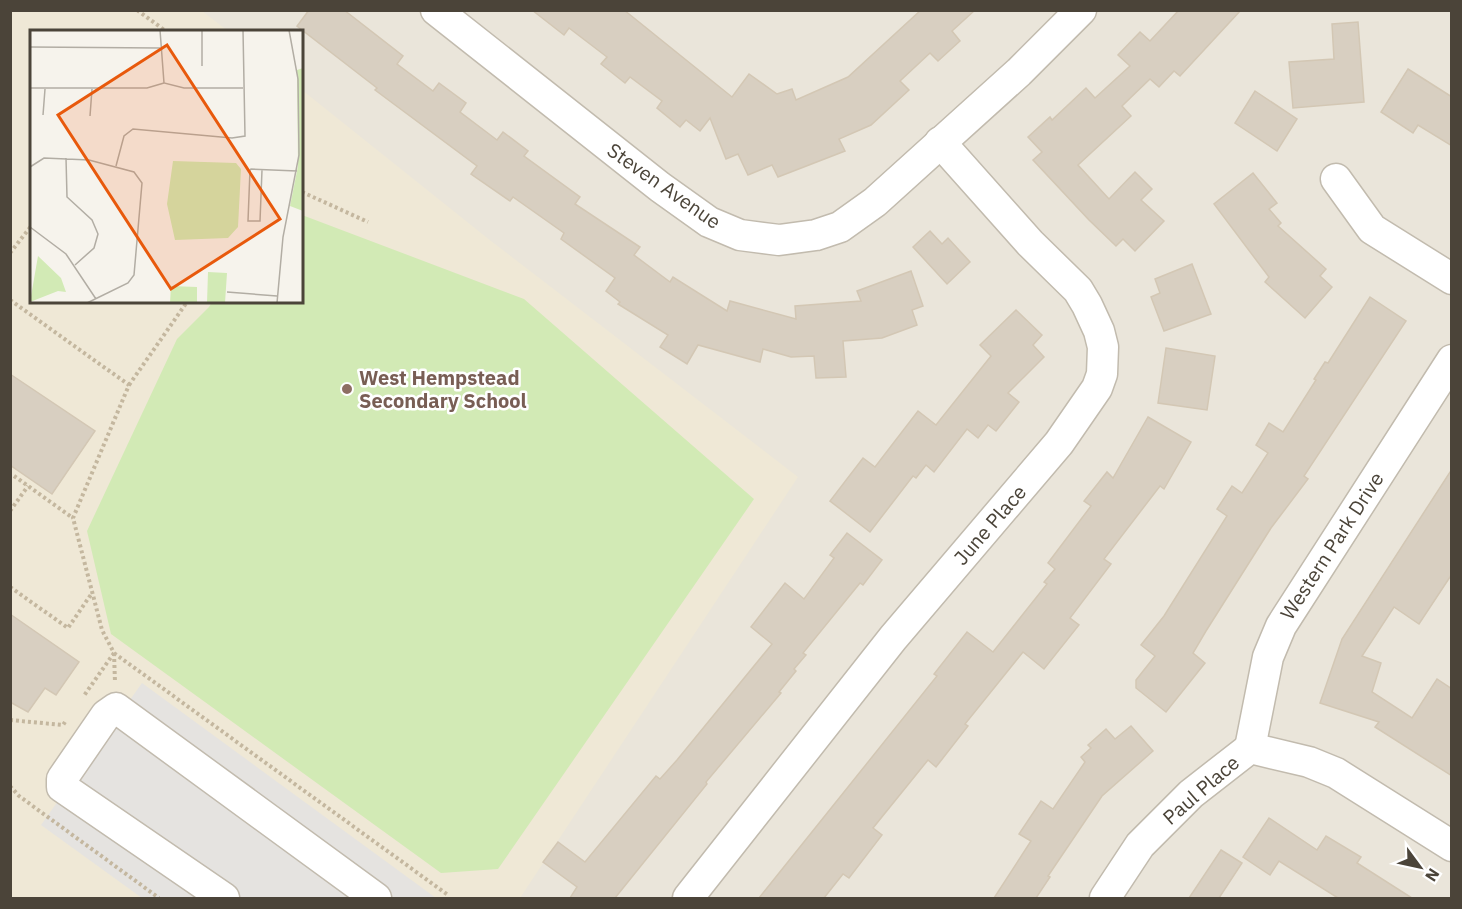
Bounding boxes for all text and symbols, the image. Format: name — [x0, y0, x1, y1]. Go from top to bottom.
inset map — [30, 30, 303, 303]
street label: Steven Avenue — [602, 136, 726, 235]
place label: West Hempstead Secondary School — [359, 364, 527, 414]
marker: West Hempstead Secondary School — [340, 382, 354, 396]
street label: Western Park Drive — [1274, 467, 1389, 625]
street label: June Place — [947, 479, 1032, 570]
street label: Paul Place — [1157, 749, 1245, 830]
north arrow — [1390, 837, 1450, 897]
text: N — [1421, 865, 1444, 885]

